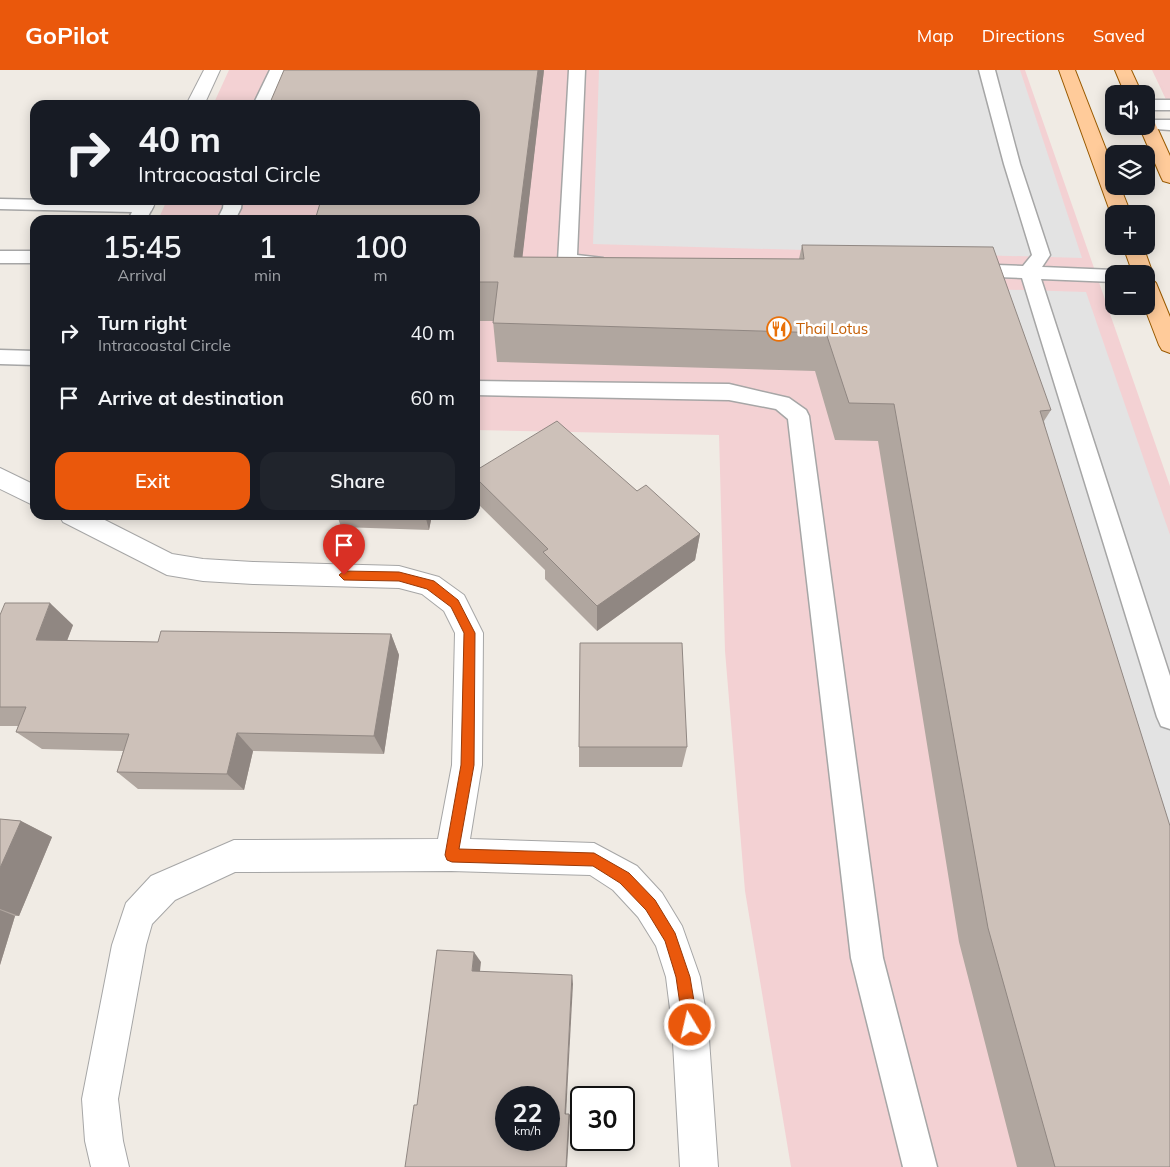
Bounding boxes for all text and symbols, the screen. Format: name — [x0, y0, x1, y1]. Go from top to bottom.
text: GoPilot — [25, 20, 109, 50]
text: Map — [917, 24, 954, 47]
text: Directions — [982, 24, 1065, 47]
text: Saved — [1093, 24, 1145, 47]
map controls — [1105, 85, 1155, 315]
button: sound — [1105, 85, 1155, 135]
text: 40 m — [138, 117, 221, 161]
icon: right — [55, 120, 120, 185]
button: layers — [1105, 145, 1155, 195]
text: Intracoastal Circle — [138, 160, 321, 188]
button: + — [1105, 205, 1155, 255]
text: 15:45 — [102, 228, 182, 266]
text: 1 — [259, 228, 277, 266]
text: 100 — [354, 228, 408, 266]
text: Arrival — [118, 265, 166, 285]
text: min — [254, 265, 281, 285]
text: m — [374, 265, 388, 285]
button: − — [1105, 265, 1155, 315]
text: Turn right — [98, 311, 187, 335]
restaurant icon: Thai Lotus — [766, 316, 792, 342]
icon: right — [55, 319, 83, 347]
place label: Thai Lotus — [796, 319, 868, 338]
text: 40 m — [411, 321, 455, 345]
text: Intracoastal Circle — [98, 335, 231, 355]
icon: arrive — [55, 384, 83, 412]
text: Arrive at destination — [98, 386, 284, 410]
text: 60 m — [411, 386, 455, 410]
button: Exit — [55, 452, 250, 510]
button: Share — [260, 452, 455, 510]
pin — [323, 524, 365, 575]
icon: arrive — [330, 531, 358, 559]
position arrow — [663, 998, 715, 1050]
speed limit sign: 30 — [570, 1086, 635, 1151]
text: 22 — [512, 1097, 543, 1128]
text: km/h — [514, 1123, 541, 1138]

